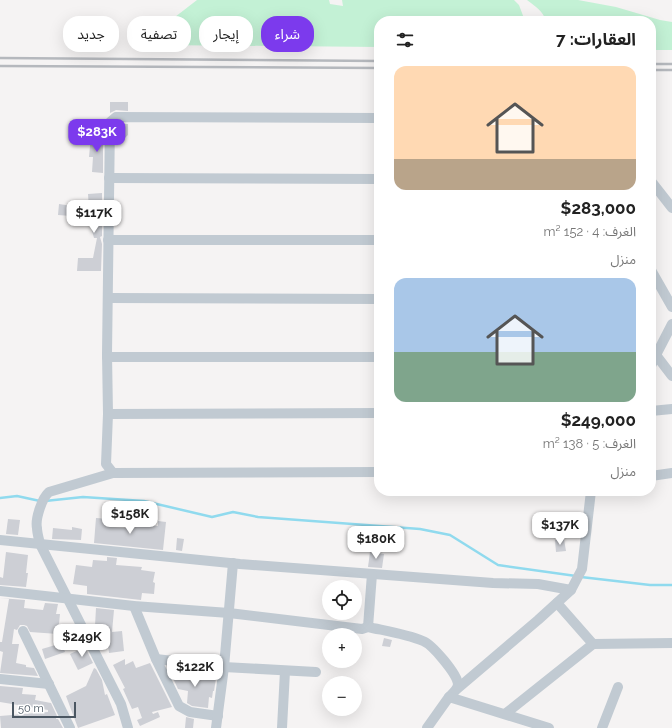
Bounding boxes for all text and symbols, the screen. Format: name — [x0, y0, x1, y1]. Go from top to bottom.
chip: جديد — [63, 16, 119, 52]
chip: تصفية — [127, 16, 191, 52]
chip: إيجار — [199, 16, 253, 52]
chip: شراء — [261, 16, 314, 52]
icon: filters — [394, 29, 416, 51]
text: العقارات: 7 — [556, 29, 636, 49]
icon: home — [479, 92, 551, 164]
pin: $283K — [69, 119, 125, 153]
text: $283K — [77, 124, 117, 139]
text: $283,000 — [561, 198, 636, 218]
pin: $117K — [66, 200, 122, 234]
text: $117K — [75, 205, 113, 220]
text: الغرف: 4 · 152 m² — [543, 224, 636, 239]
text: منزل — [611, 252, 636, 267]
icon: home — [479, 304, 551, 376]
text: $249,000 — [561, 410, 636, 430]
text: الغرف: 5 · 138 m² — [543, 436, 636, 451]
text: منزل — [611, 464, 636, 479]
pin: $158K — [102, 501, 158, 535]
text: $158K — [111, 506, 149, 521]
pin: $137K — [532, 512, 588, 546]
text: $137K — [541, 517, 579, 532]
pin: $180K — [348, 526, 404, 560]
text: $180K — [356, 531, 396, 546]
map controls — [322, 580, 362, 716]
button: locate — [322, 580, 362, 620]
pin: $249K — [54, 624, 110, 658]
button: + — [322, 628, 362, 668]
text: $249K — [62, 629, 102, 644]
pin: $122K — [167, 654, 223, 688]
text: $122K — [176, 659, 214, 674]
button: − — [322, 676, 362, 716]
scale bar — [12, 700, 76, 719]
text: 50 m — [18, 702, 44, 715]

